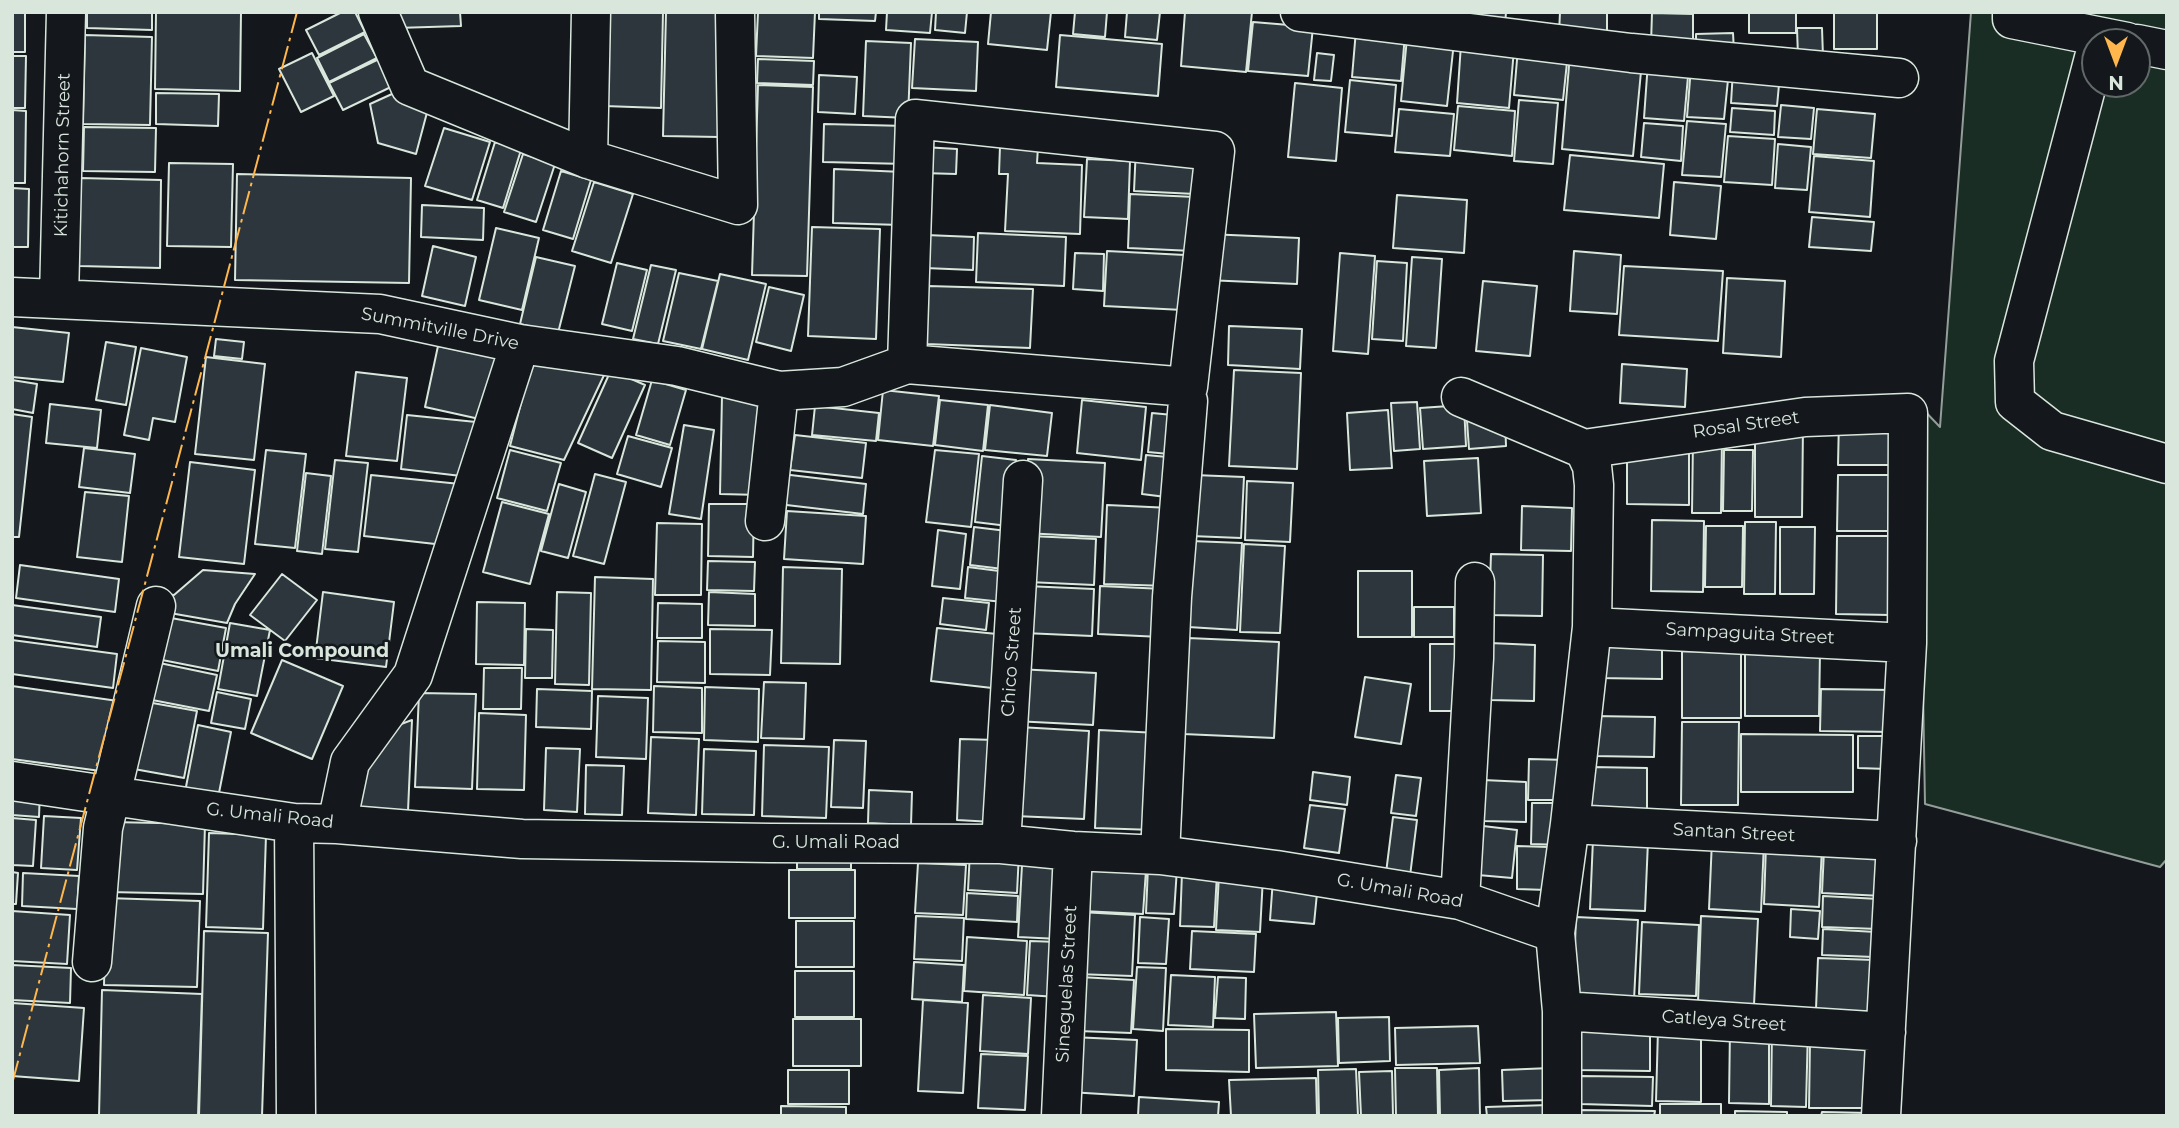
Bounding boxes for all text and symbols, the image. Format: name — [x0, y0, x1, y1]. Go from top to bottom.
north arrow — [2081, 28, 2151, 98]
text: N — [2108, 71, 2124, 94]
street label: Kitichahorn Street — [51, 73, 75, 237]
street label: Summitville Drive — [359, 303, 521, 355]
street label: Rosal Street — [1691, 407, 1801, 443]
street label: Chico Street — [997, 606, 1027, 718]
street label: Sampaguita Street — [1665, 619, 1835, 649]
district label: Umali Compound — [215, 640, 389, 662]
street label: G. Umali Road — [205, 799, 335, 833]
street label: Santan Street — [1672, 819, 1796, 847]
street label: G. Umali Road — [772, 832, 900, 854]
street label: G. Umali Road — [1335, 869, 1465, 913]
street label: Sineguelas Street — [1052, 905, 1082, 1063]
street label: Catleya Street — [1661, 1006, 1787, 1036]

